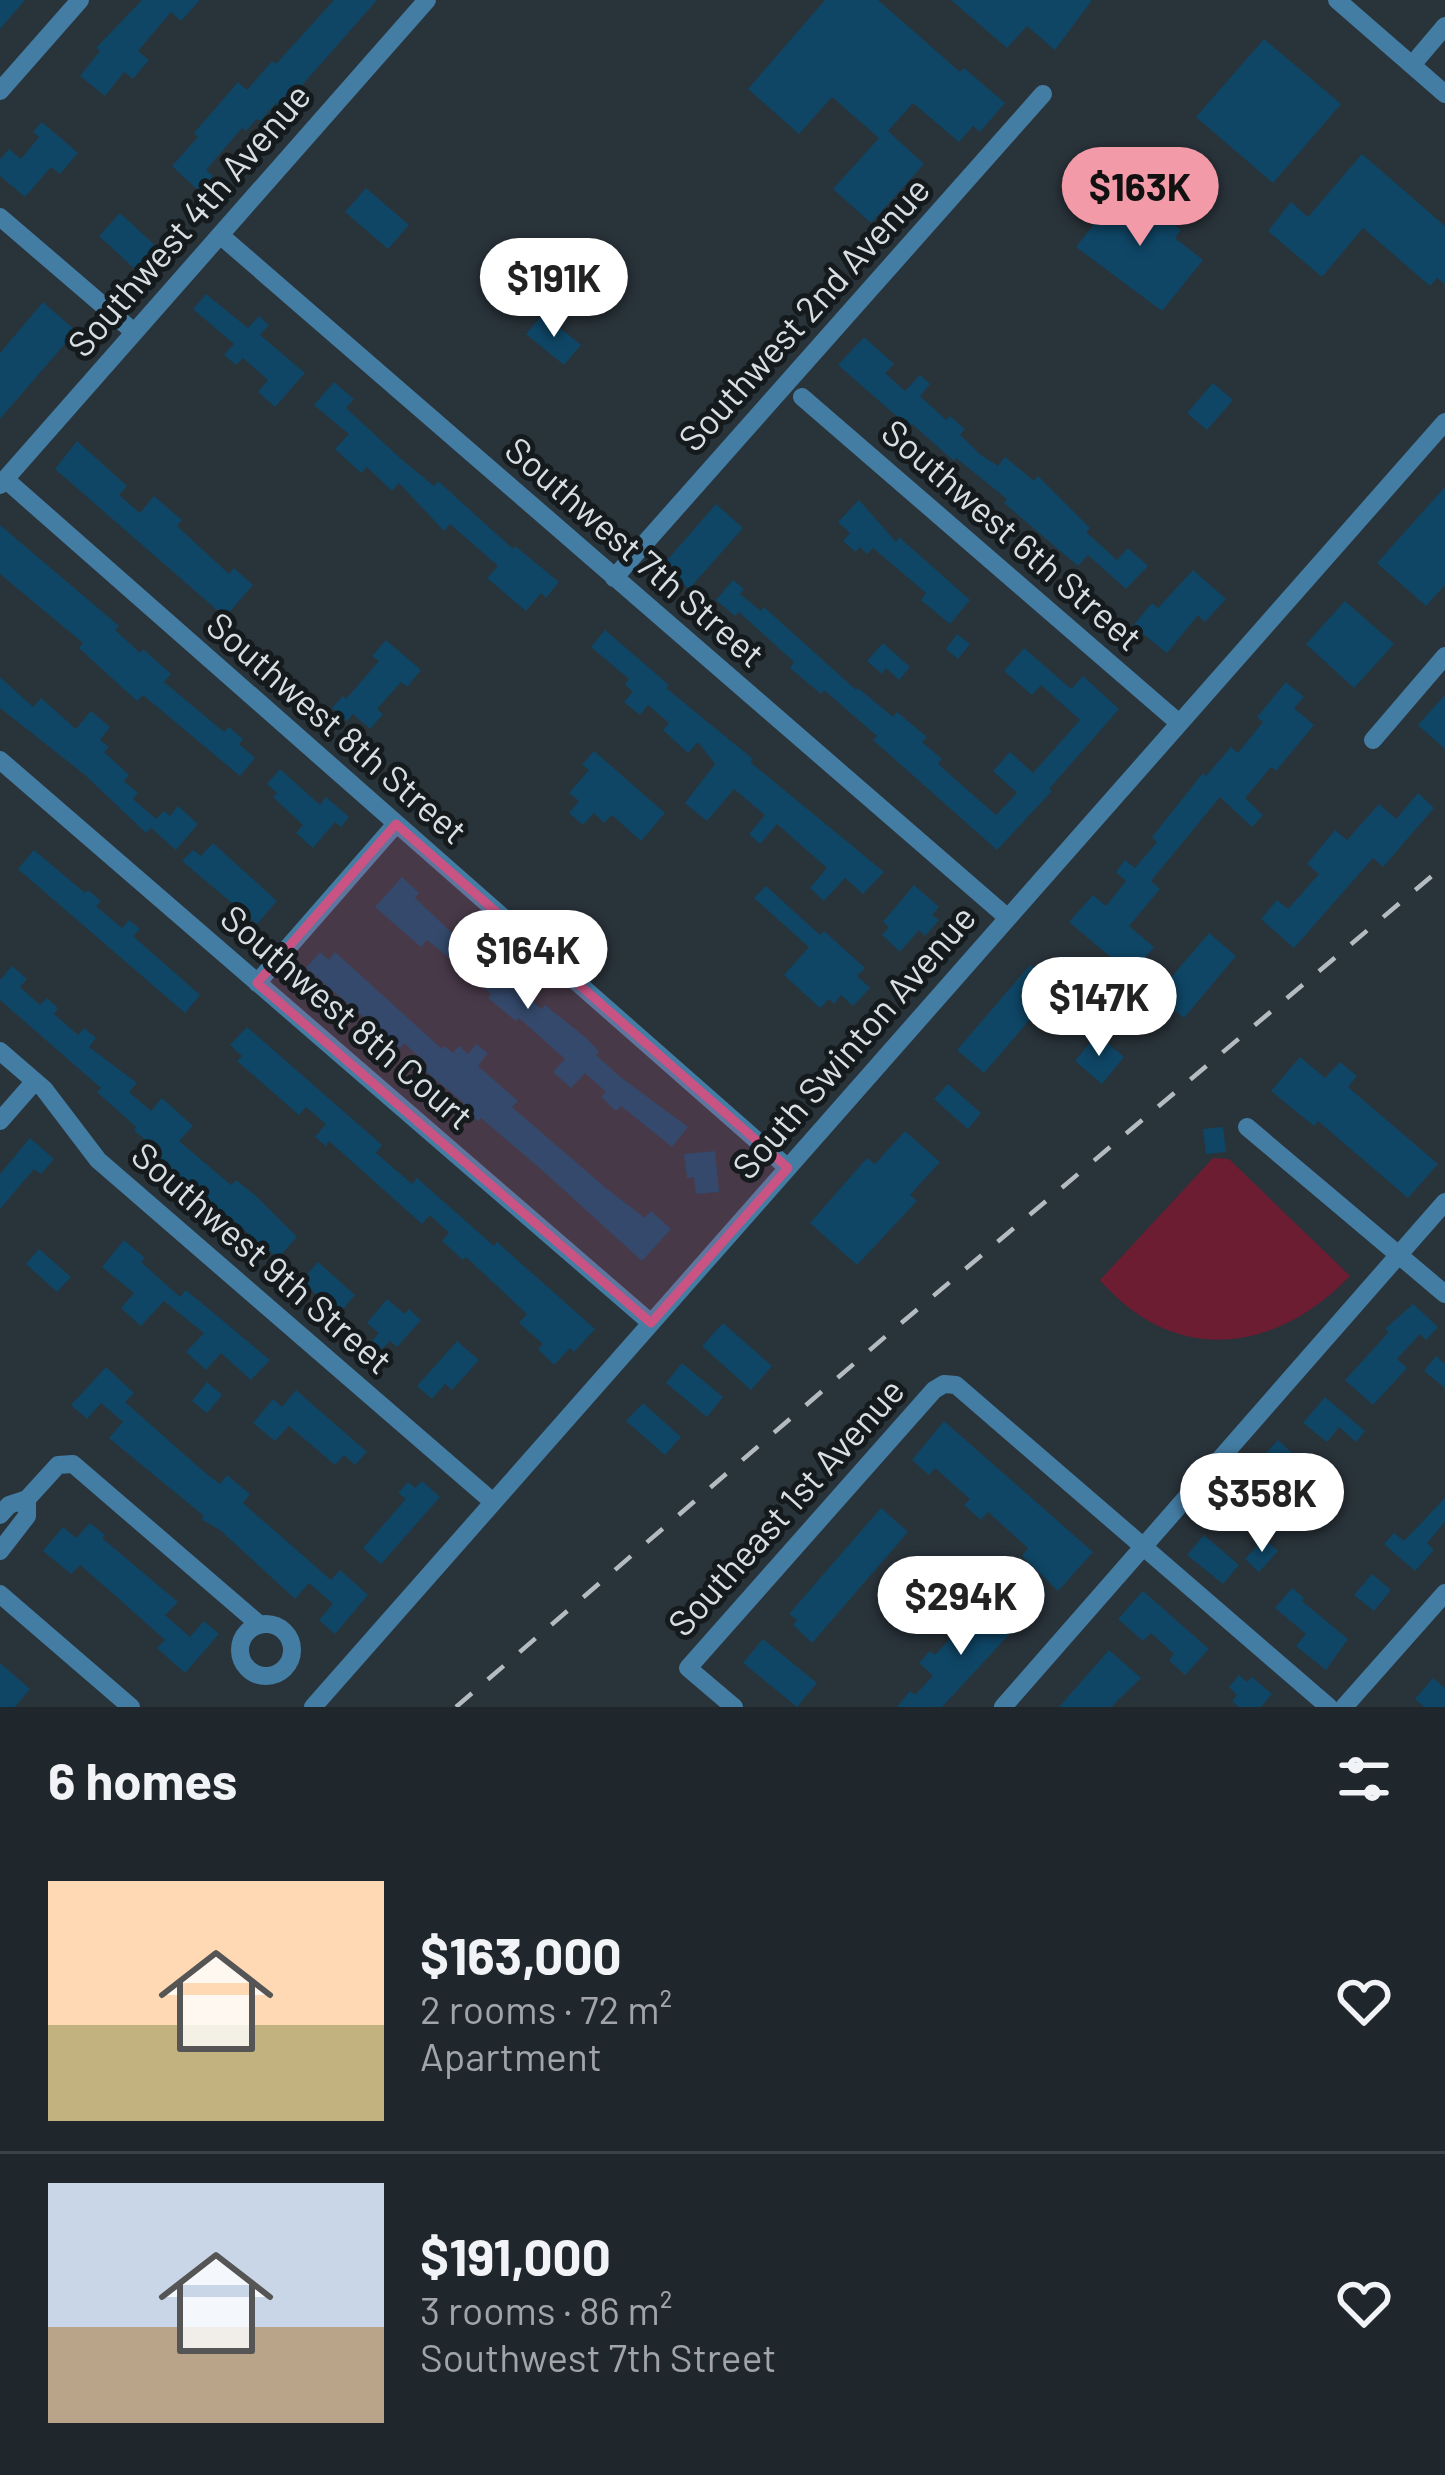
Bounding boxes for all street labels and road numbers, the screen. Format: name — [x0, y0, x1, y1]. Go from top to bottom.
street label: Southwest 4th Avenue — [58, 74, 318, 364]
street label: Southwest 2nd Avenue — [669, 167, 937, 459]
street label: Southwest 6th Street — [874, 409, 1152, 658]
street label: Southwest 7th Street — [498, 427, 774, 675]
street label: Southwest 8th Street — [199, 602, 477, 852]
street label: Southwest 8th Court — [213, 895, 483, 1137]
street label: South Swinton Avenue — [722, 895, 983, 1187]
street label: Southwest 9th Street — [124, 1132, 402, 1382]
street label: Southeast 1st Avenue — [658, 1368, 912, 1644]

